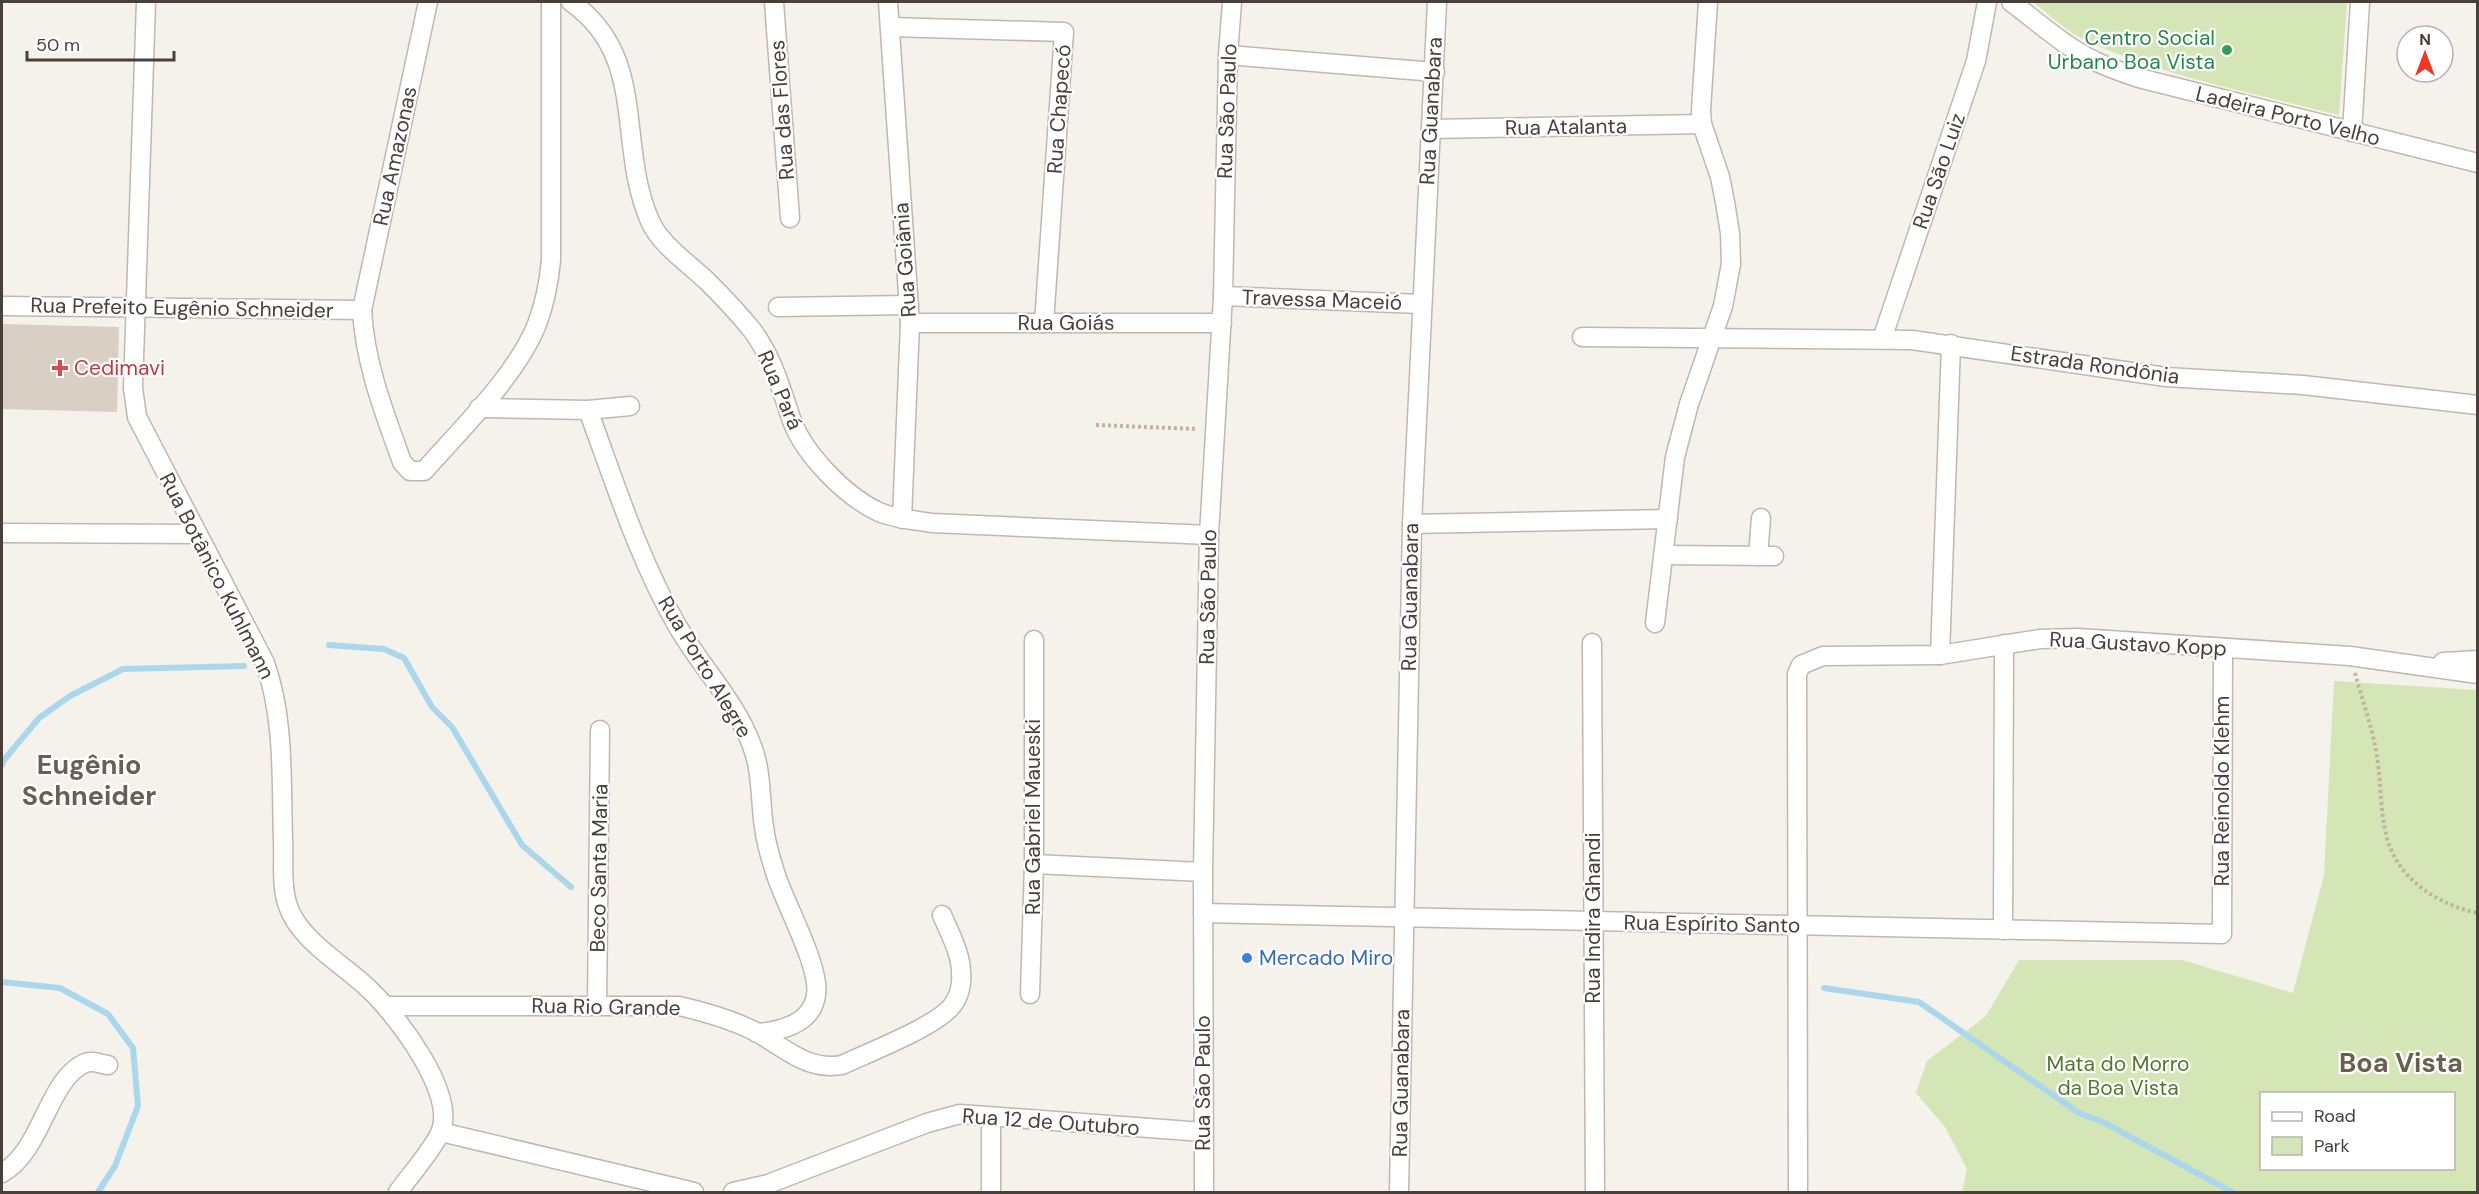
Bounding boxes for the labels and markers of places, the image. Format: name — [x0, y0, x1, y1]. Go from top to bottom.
place label: Centro Social Urbano Boa Vista — [2048, 24, 2215, 76]
marker: Centro Social Urbano Boa Vista — [2220, 43, 2234, 57]
place label: Cedimavi — [74, 354, 165, 382]
marker: Cedimavi — [51, 359, 69, 377]
place label: Mercado Miro — [1259, 944, 1393, 972]
marker: Mercado Miro — [1240, 951, 1254, 965]

